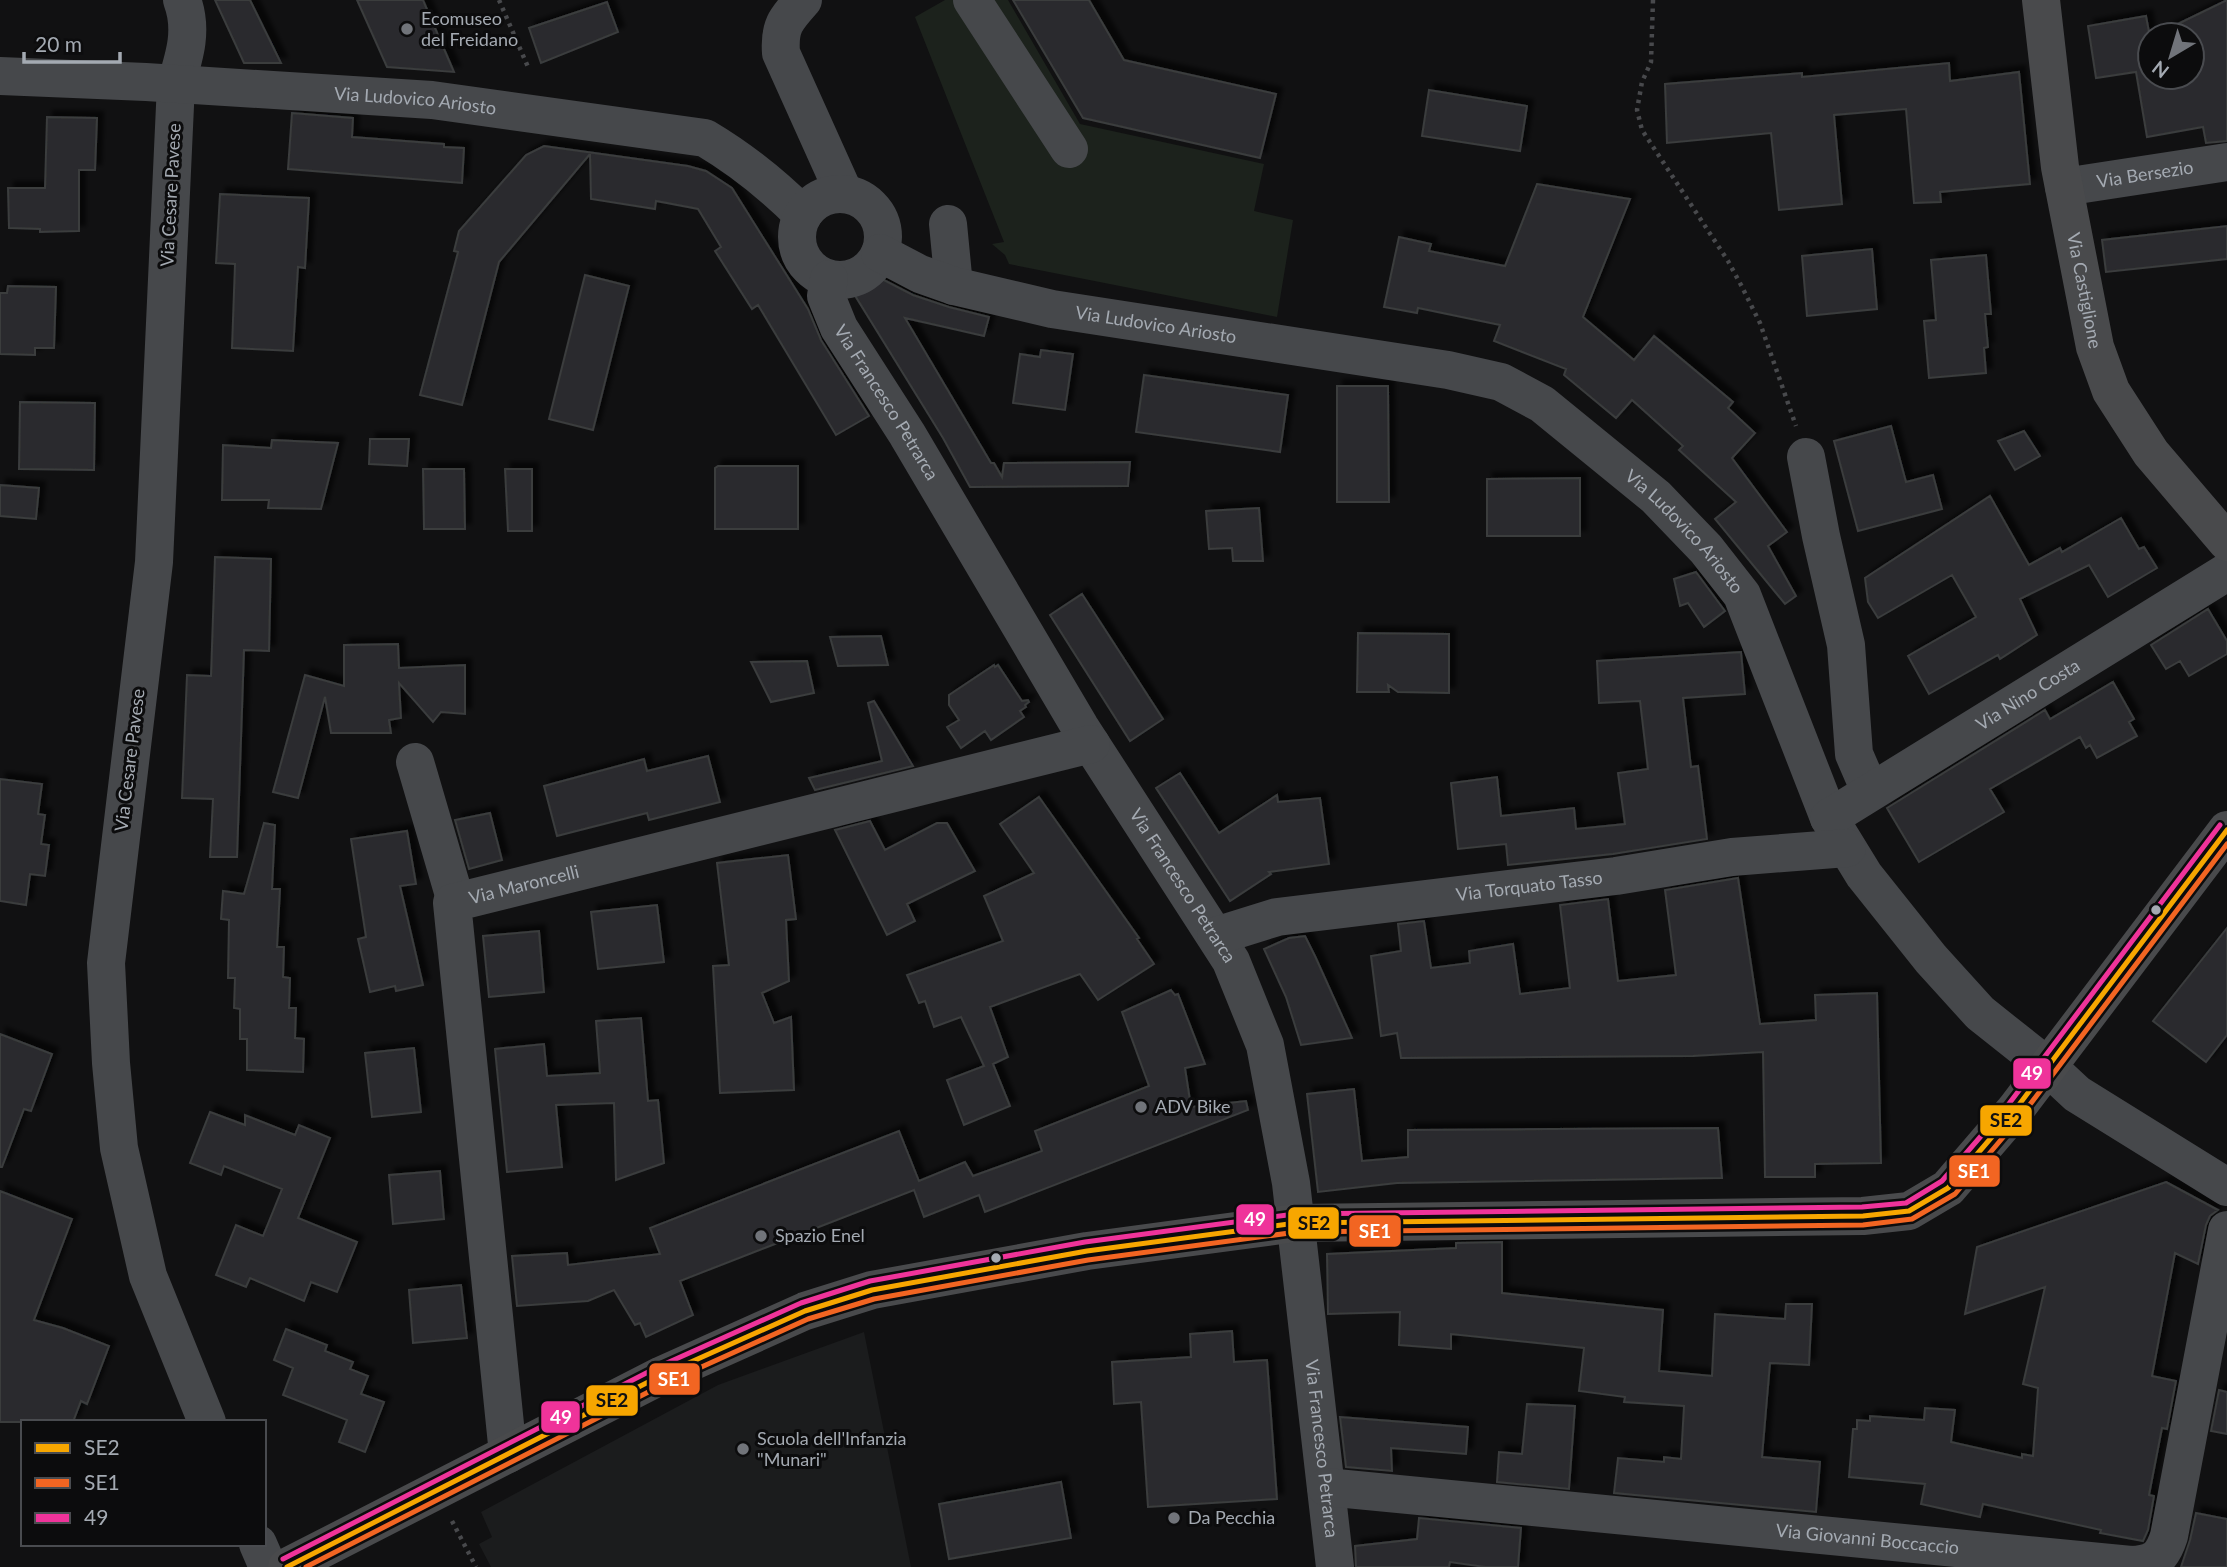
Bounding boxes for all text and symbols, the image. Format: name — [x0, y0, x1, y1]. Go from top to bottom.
place label: Ecomuseo del Freidano — [421, 7, 518, 50]
scale bar — [24, 21, 121, 65]
marker: Ecomuseo del Freidano — [399, 21, 415, 37]
north arrow — [2136, 21, 2206, 91]
text: 20 m — [35, 31, 82, 56]
text: N — [2147, 56, 2173, 83]
street label: Via Ludovico Ariosto — [333, 82, 498, 119]
street label: Via Cesare Pavese — [155, 123, 185, 267]
street label: Via Bersezio — [2095, 155, 2195, 192]
street label: Via Castiglione — [2063, 231, 2107, 350]
street label: Via Ludovico Ariosto — [1074, 301, 1238, 347]
street label: Via Francesco Petrarca — [830, 320, 944, 484]
street label: Via Ludovico Ariosto — [1621, 464, 1749, 598]
street label: Via Nino Costa — [1971, 654, 2084, 735]
street label: Via Cesare Pavese — [109, 687, 149, 832]
street label: Via Francesco Petrarca — [1125, 804, 1241, 967]
street label: Via Maroncelli — [466, 860, 581, 908]
street label: Via Torquato Tasso — [1455, 866, 1604, 905]
unlabelled marker — [2149, 903, 2163, 917]
line badge: 49 — [2012, 1057, 2052, 1090]
text: 49 — [2021, 1061, 2043, 1084]
place label: ADV Bike — [1155, 1095, 1231, 1117]
marker: ADV Bike — [1133, 1099, 1149, 1115]
line badge: SE2 — [1979, 1104, 2033, 1137]
text: SE2 — [1990, 1108, 2022, 1131]
line badge: SE1 — [1948, 1154, 2001, 1188]
text: SE1 — [1958, 1159, 1990, 1182]
line badge: 49 — [1235, 1203, 1275, 1236]
line badge: SE2 — [1287, 1206, 1340, 1240]
text: 49 — [1244, 1207, 1266, 1230]
text: SE2 — [1298, 1211, 1330, 1234]
line badge: SE1 — [1348, 1214, 1402, 1248]
text: SE1 — [1359, 1219, 1391, 1242]
place label: Spazio Enel — [775, 1224, 865, 1246]
marker: Spazio Enel — [753, 1228, 769, 1244]
unlabelled marker — [989, 1251, 1003, 1265]
street label: Via Francesco Petrarca — [1301, 1358, 1344, 1539]
line badge: SE1 — [648, 1362, 701, 1396]
text: SE1 — [658, 1367, 690, 1390]
line badge: SE2 — [585, 1384, 639, 1417]
text: SE2 — [596, 1388, 628, 1411]
line badge: 49 — [540, 1400, 581, 1434]
text: 49 — [550, 1405, 572, 1428]
legend — [21, 1420, 266, 1546]
place label: Scuola dell'Infanzia "Munari" — [757, 1427, 907, 1470]
text: SE2 — [84, 1434, 120, 1459]
marker: Scuola dell'Infanzia "Munari" — [735, 1441, 751, 1457]
text: SE1 — [84, 1469, 120, 1494]
text: 49 — [84, 1504, 108, 1529]
place label: Da Pecchia — [1188, 1506, 1275, 1528]
marker: Da Pecchia — [1166, 1510, 1182, 1526]
street label: Via Giovanni Boccaccio — [1775, 1519, 1960, 1558]

